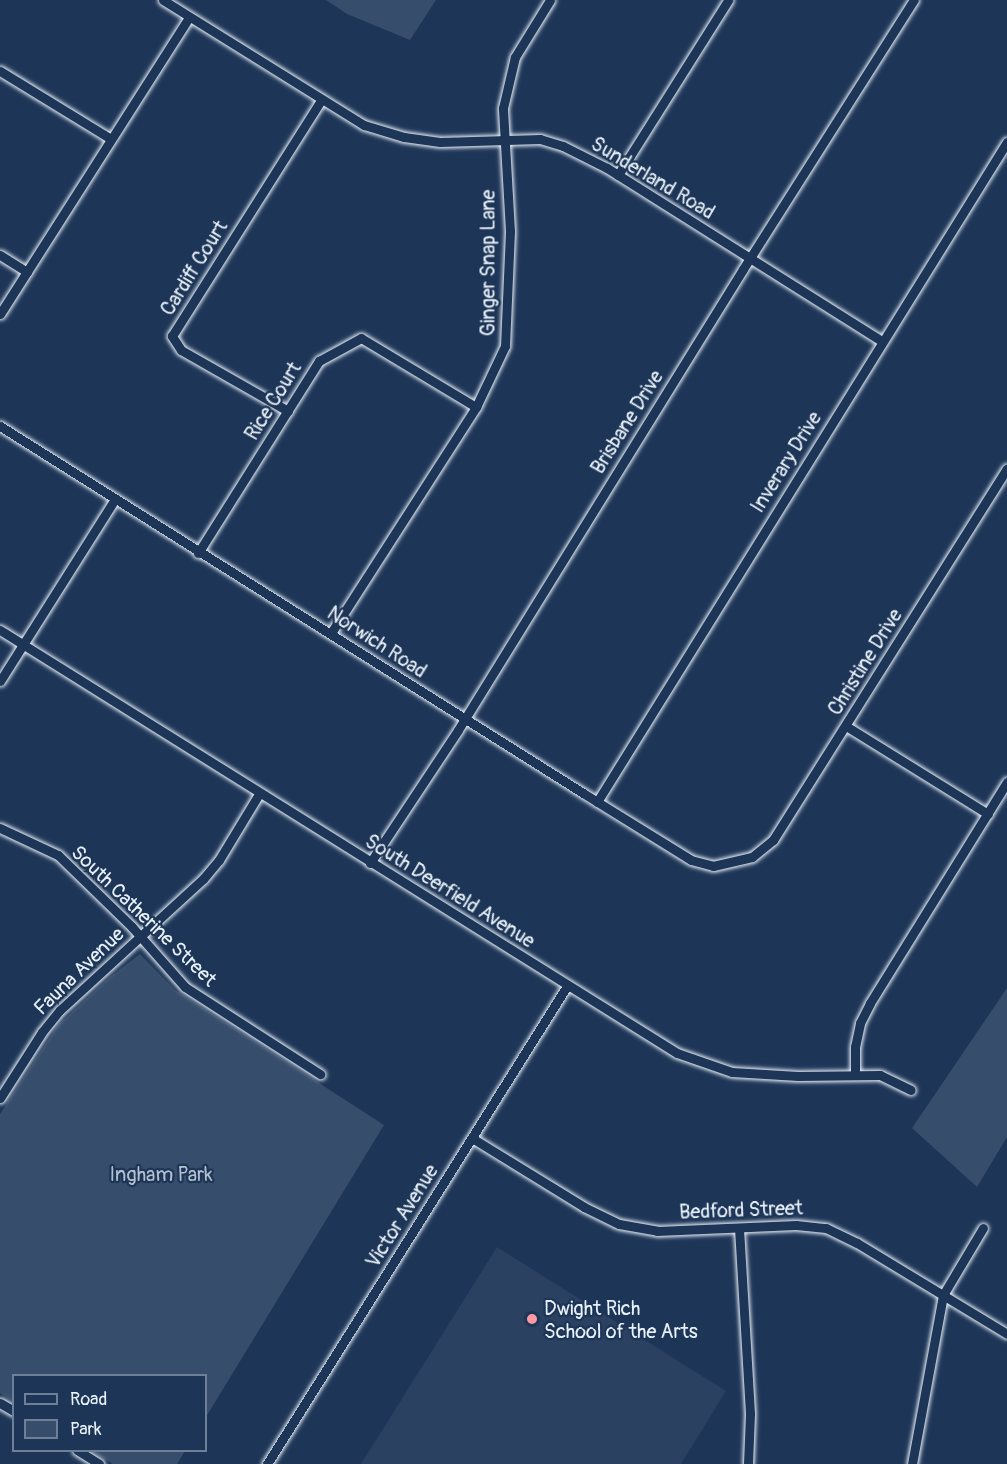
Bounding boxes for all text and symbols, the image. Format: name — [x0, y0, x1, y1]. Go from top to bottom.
street label: Sunderland Road — [587, 132, 719, 224]
street label: Ginger Snap Lane — [476, 190, 500, 336]
street label: Cardiff Court — [155, 216, 233, 320]
street label: Rice Court — [240, 357, 306, 445]
street label: Brisbane Drive — [586, 366, 668, 478]
street label: Inverary Drive — [745, 407, 827, 517]
street label: Norwich Road — [323, 601, 431, 683]
street label: Christine Drive — [823, 604, 907, 720]
street label: South Deerfield Avenue — [361, 829, 539, 953]
street label: South Catherine Street — [66, 840, 222, 992]
street label: Fauna Avenue — [29, 922, 129, 1020]
street label: Victor Avenue — [361, 1160, 443, 1272]
park label: Ingham Park — [109, 1162, 213, 1186]
street label: Bedford Street — [679, 1196, 803, 1224]
place label: Dwight Rich School of the Arts — [544, 1296, 698, 1343]
marker: Dwight Rich School of the Arts — [525, 1312, 539, 1326]
legend — [12, 1374, 207, 1452]
text: Road — [70, 1388, 107, 1411]
text: Park — [70, 1418, 102, 1441]

